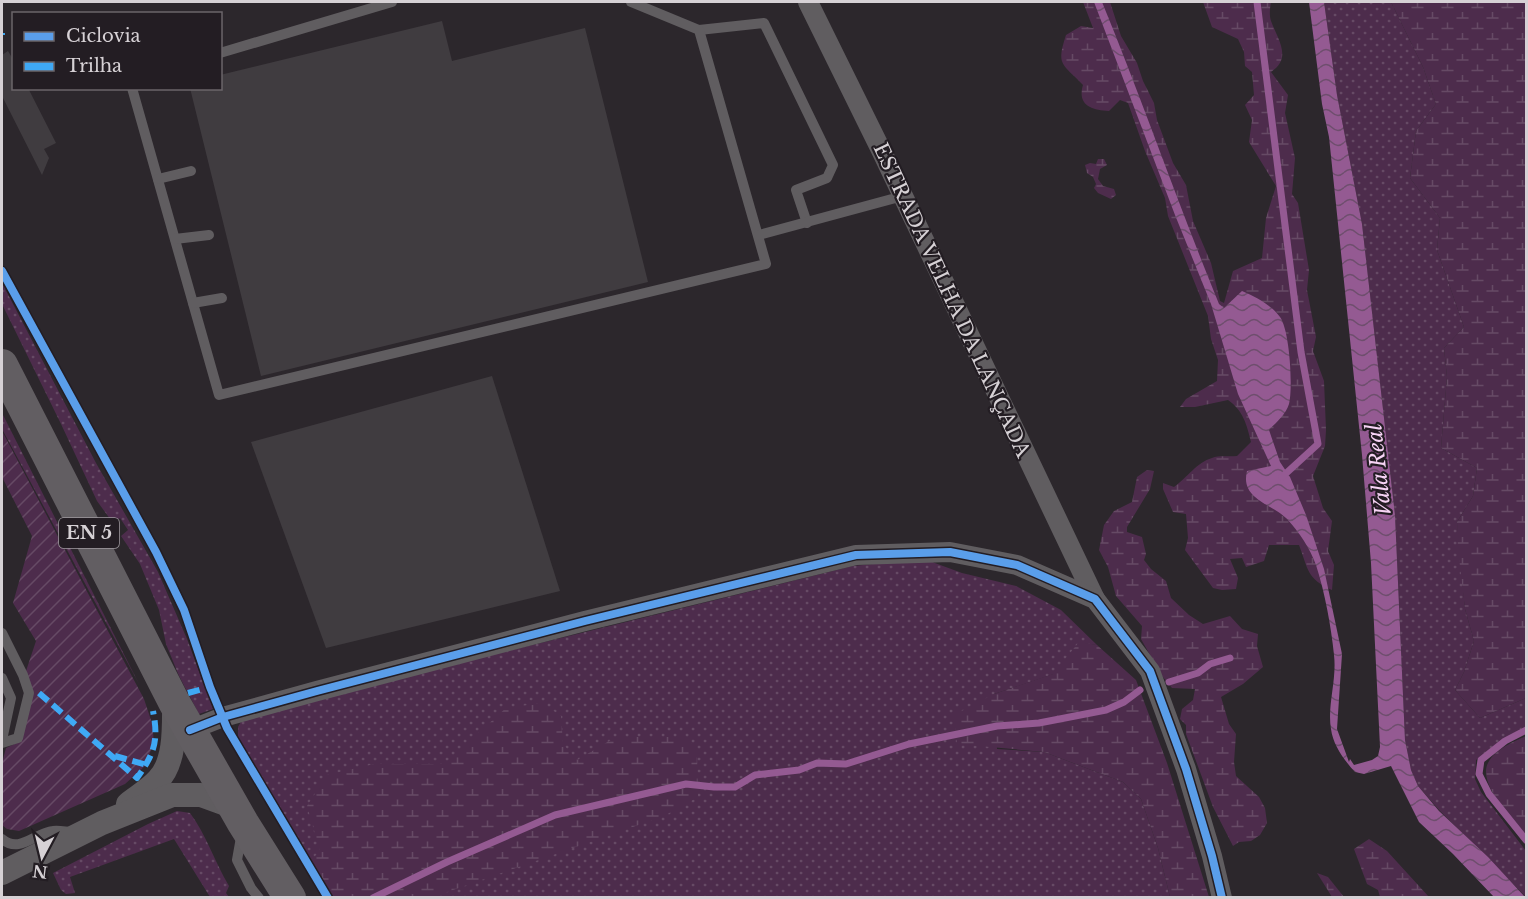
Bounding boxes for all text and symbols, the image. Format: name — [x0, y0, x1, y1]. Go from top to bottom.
legend — [12, 12, 222, 90]
text: Ciclovia — [66, 25, 141, 47]
text: Trilha — [66, 55, 122, 77]
street label: ESTRADA VELHA DA LANÇADA — [868, 139, 1036, 462]
water label: Vala Real — [1361, 422, 1397, 517]
road number: EN 5 — [59, 518, 119, 548]
north arrow — [12, 827, 72, 887]
text: N — [31, 861, 49, 883]

